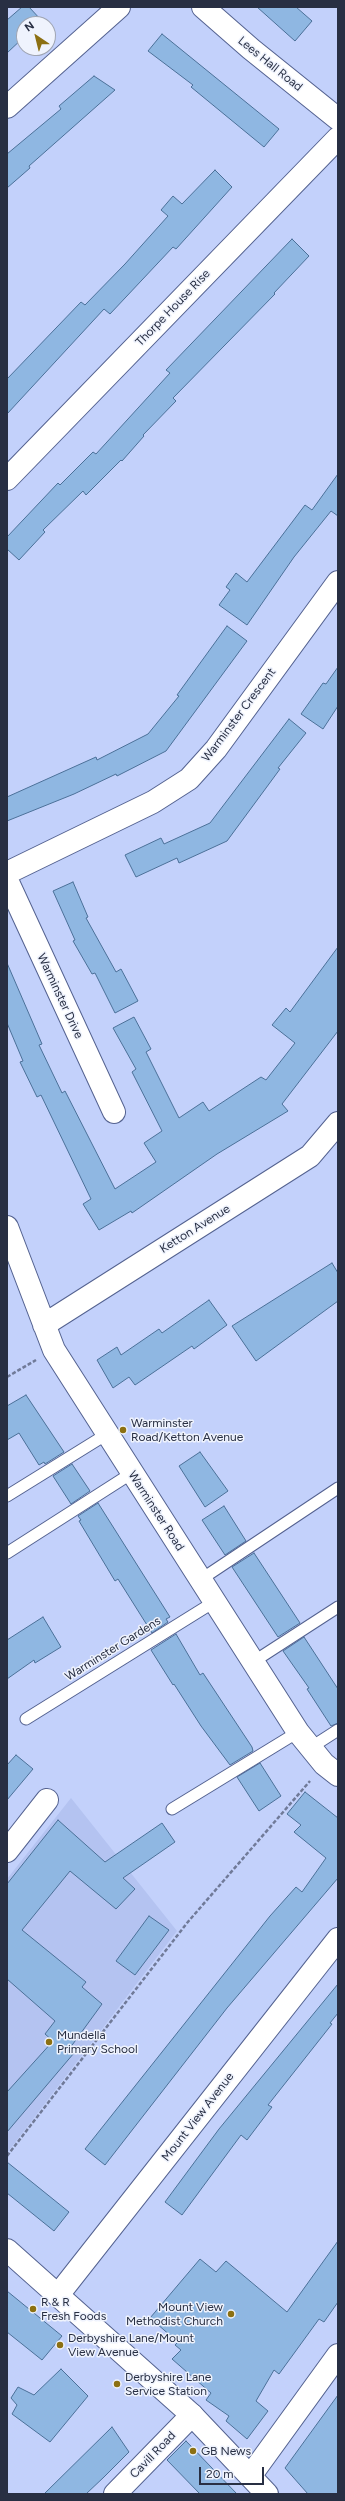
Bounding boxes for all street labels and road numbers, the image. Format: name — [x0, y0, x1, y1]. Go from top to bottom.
street label: Lees Hall Road — [235, 34, 305, 94]
street label: Thorpe House Rise — [133, 267, 213, 349]
street label: Warminster Crescent — [199, 665, 279, 765]
street label: Warminster Drive — [34, 951, 86, 1041]
street label: Ketton Avenue — [157, 1202, 233, 1256]
street label: Warminster Road — [125, 1468, 187, 1554]
street label: Warminster Gardens — [63, 1614, 163, 1684]
street label: Mount View Avenue — [159, 2070, 237, 2164]
street label: Cavill Road — [127, 2429, 179, 2481]

